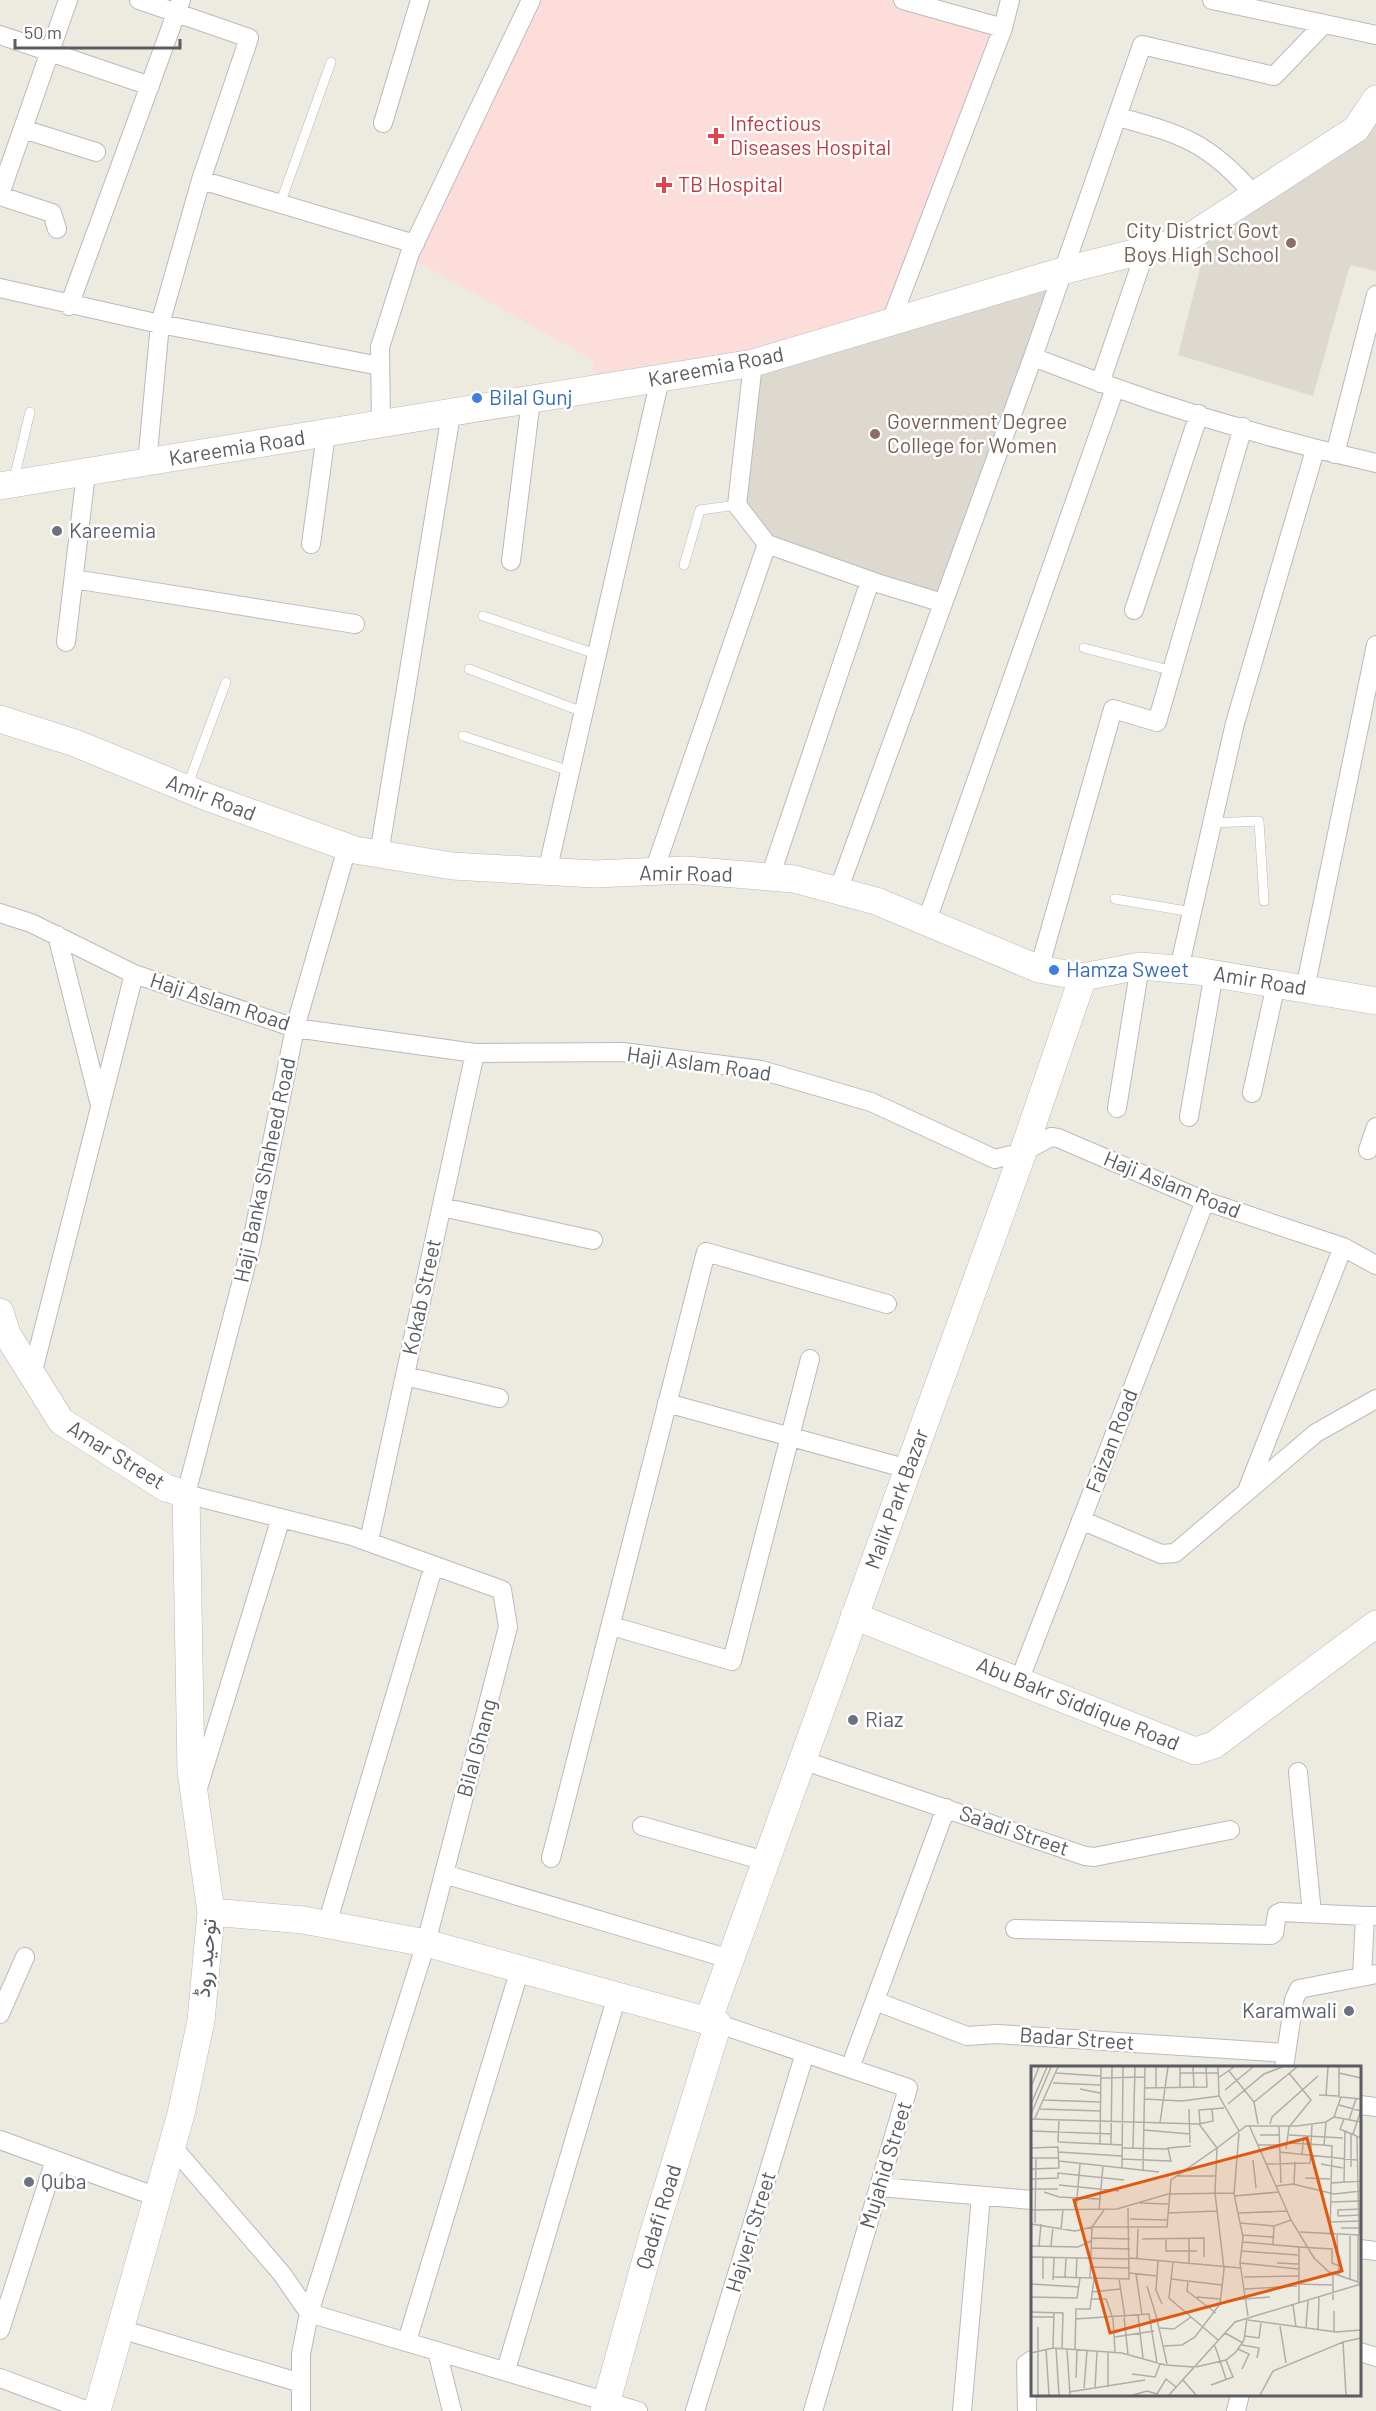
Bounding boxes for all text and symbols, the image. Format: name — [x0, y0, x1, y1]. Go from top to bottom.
scale bar — [15, 12, 180, 50]
text: 50 m — [24, 21, 62, 43]
place label: Infectious Diseases Hospital — [730, 110, 891, 159]
marker: Infectious Diseases Hospital — [707, 127, 725, 145]
place label: TB Hospital — [678, 171, 783, 196]
marker: TB Hospital — [655, 176, 673, 194]
place label: City District Govt Boys High School — [1124, 217, 1279, 266]
marker: City District Govt Boys High School — [1284, 236, 1298, 250]
street label: Kareemia Road — [646, 340, 786, 391]
place label: Bilal Gunj — [489, 384, 573, 409]
marker: Bilal Gunj — [470, 391, 484, 405]
place label: Government Degree College for Women — [887, 408, 1068, 457]
street label: Kareemia Road — [167, 423, 307, 470]
marker: Government Degree College for Women — [868, 427, 882, 441]
place label: Kareemia — [69, 517, 156, 542]
marker: Kareemia — [50, 524, 64, 538]
street label: Amir Road — [163, 768, 260, 825]
street label: Amir Road — [639, 859, 733, 886]
place label: Hamza Sweet — [1066, 956, 1189, 981]
street label: Amir Road — [1212, 960, 1308, 999]
marker: Hamza Sweet — [1047, 963, 1061, 977]
street label: Haji Aslam Road — [147, 966, 294, 1035]
street label: Haji Aslam Road — [625, 1040, 773, 1085]
street label: Haji Banka Shaheed Road — [227, 1055, 300, 1285]
street label: Haji Aslam Road — [1100, 1145, 1245, 1222]
street label: Kokab Street — [396, 1236, 445, 1357]
street label: Faizan Road — [1079, 1385, 1142, 1496]
street label: Amar Street — [64, 1414, 170, 1493]
street label: Malik Park Bazar — [859, 1425, 933, 1572]
street label: Abu Bakr Siddique Road — [974, 1650, 1184, 1755]
street label: Bilal Ghang — [450, 1696, 501, 1799]
place label: Riaz — [865, 1706, 903, 1731]
marker: Riaz — [846, 1713, 860, 1727]
street label: Sa'adi Street — [956, 1799, 1073, 1860]
street label: توحید روڈ — [189, 1917, 222, 1999]
place label: Karamwali — [1242, 1997, 1337, 2022]
marker: Karamwali — [1342, 2004, 1356, 2018]
street label: Badar Street — [1019, 2021, 1135, 2054]
inset map — [1031, 2066, 1361, 2396]
street label: Mujahid Street — [853, 2098, 916, 2231]
street label: Qadafi Road — [630, 2161, 685, 2272]
place label: Quba — [41, 2168, 87, 2193]
street label: Hajveri Street — [719, 2168, 780, 2295]
marker: Quba — [22, 2175, 36, 2189]

